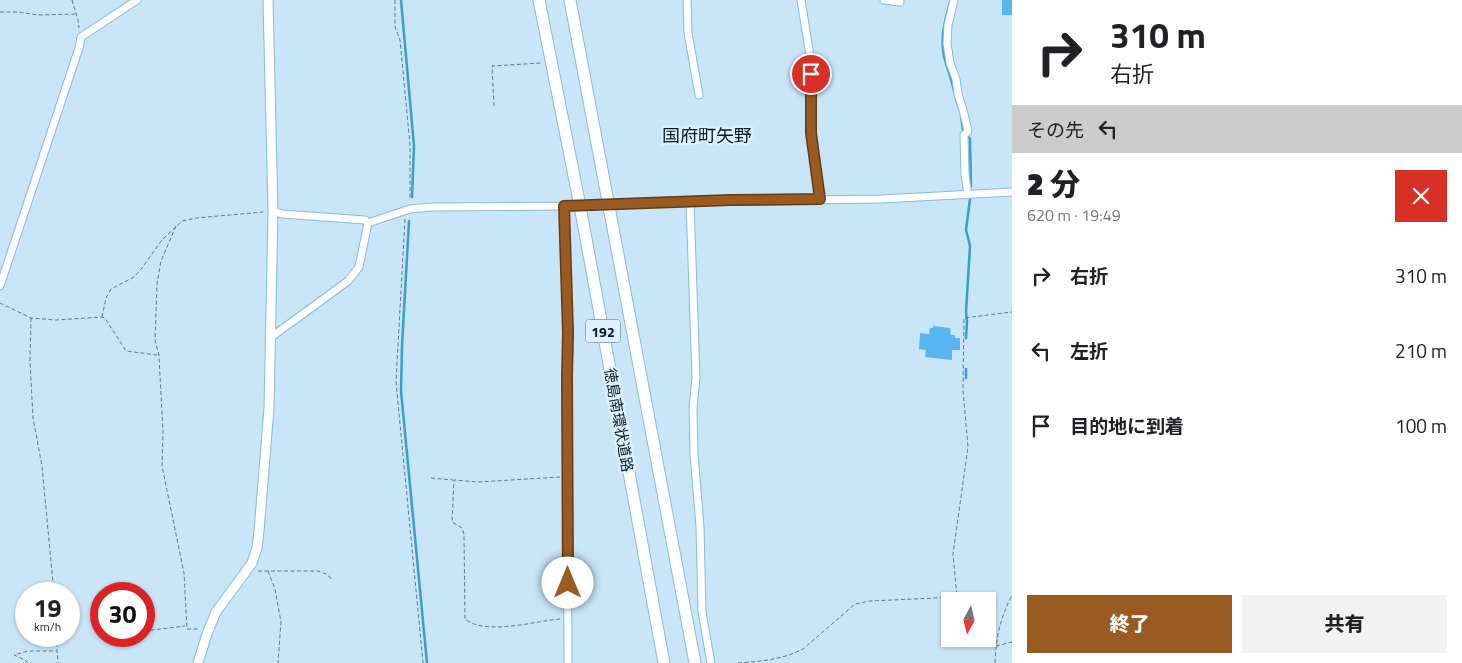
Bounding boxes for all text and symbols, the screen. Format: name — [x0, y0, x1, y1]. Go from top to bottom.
text: 310 m — [1110, 8, 1206, 62]
icon: right — [1027, 20, 1092, 85]
pin — [790, 53, 832, 95]
text: 右折 — [1110, 57, 1154, 91]
icon: arrive — [797, 60, 825, 88]
text: その先 — [1027, 115, 1084, 144]
icon: left — [1094, 115, 1122, 143]
district label: 国府町矢野 — [662, 122, 752, 149]
text: 2 分 — [1027, 161, 1080, 207]
button: close — [1395, 170, 1447, 222]
text: 620 m · 19:49 — [1027, 203, 1121, 227]
text: 右折 — [1070, 261, 1108, 290]
text: 310 m — [1395, 261, 1447, 290]
icon: right — [1027, 262, 1055, 290]
road number: 192 — [586, 320, 620, 342]
text: 左折 — [1070, 336, 1108, 365]
text: 210 m — [1395, 336, 1447, 365]
icon: left — [1027, 337, 1055, 365]
street label: 徳島南環状道路 — [599, 366, 639, 474]
text: 目的地に到着 — [1070, 411, 1184, 440]
text: 100 m — [1395, 411, 1447, 440]
icon: arrive — [1027, 412, 1055, 440]
position arrow — [541, 556, 593, 608]
speed limit sign: 30 — [90, 582, 155, 647]
text: 19 — [33, 589, 62, 627]
north arrow — [941, 592, 996, 648]
map controls — [941, 592, 996, 647]
button: 終了 — [1027, 595, 1232, 653]
button: 共有 — [1242, 595, 1447, 653]
text: km/h — [34, 617, 61, 636]

